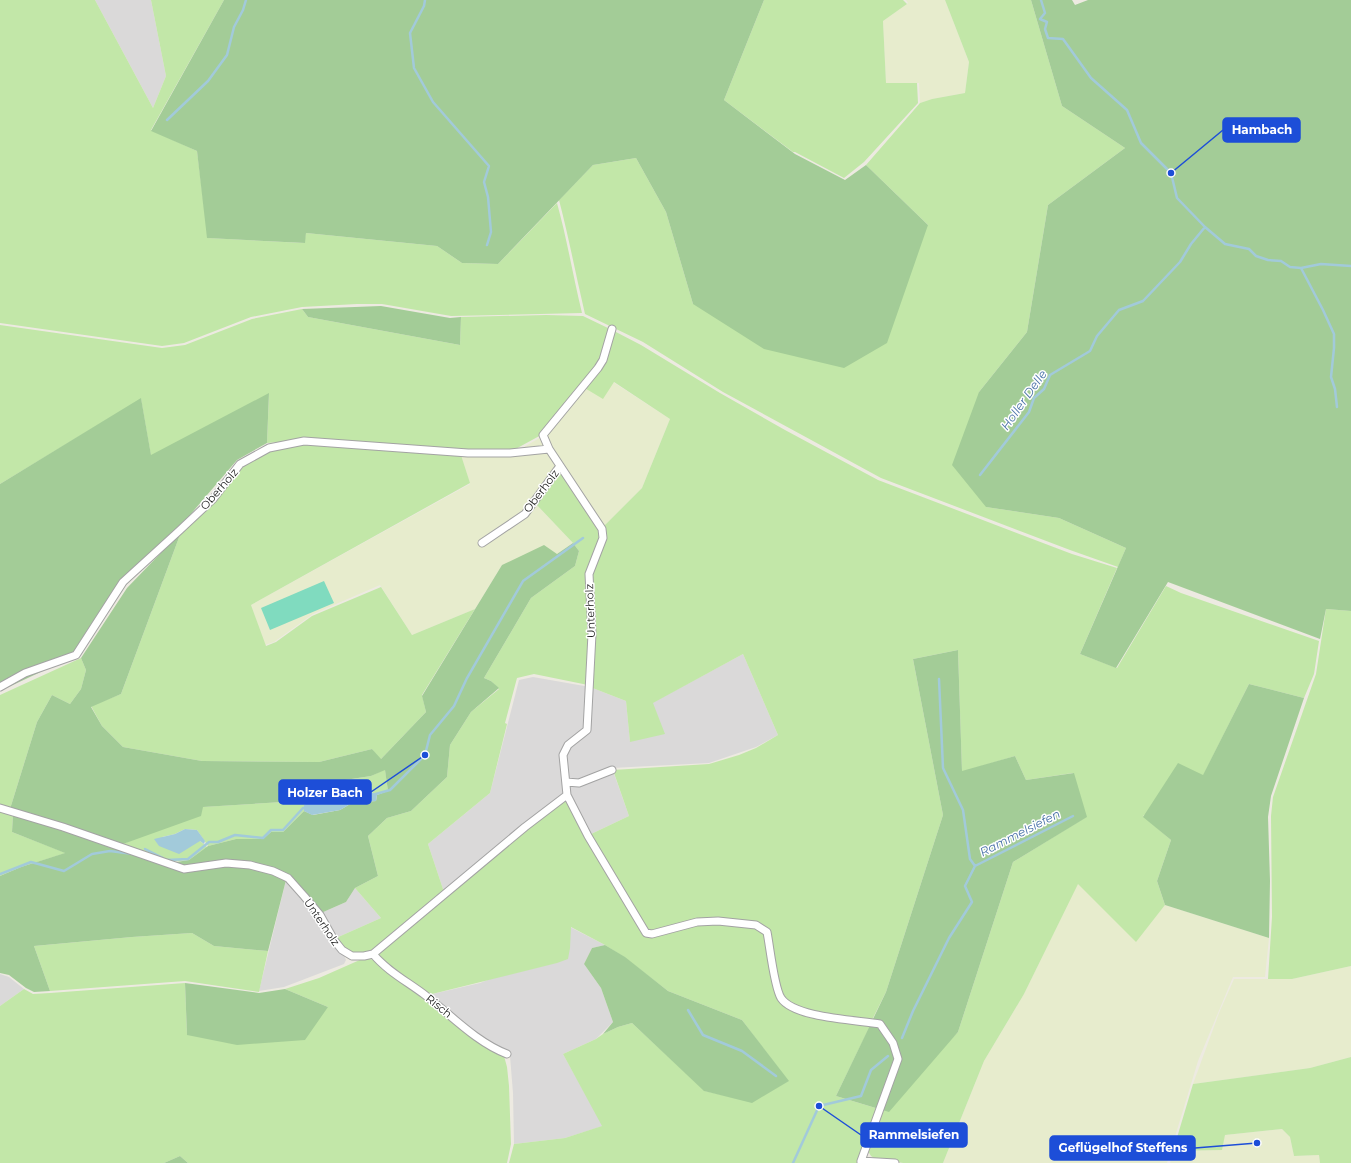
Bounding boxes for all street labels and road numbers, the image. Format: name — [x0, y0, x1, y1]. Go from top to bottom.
street label: Oberholz — [197, 465, 241, 513]
street label: Oberholz — [520, 466, 562, 515]
street label: Unterholz — [582, 583, 598, 638]
street label: Unterholz — [301, 896, 343, 949]
street label: Risch — [423, 991, 455, 1021]

